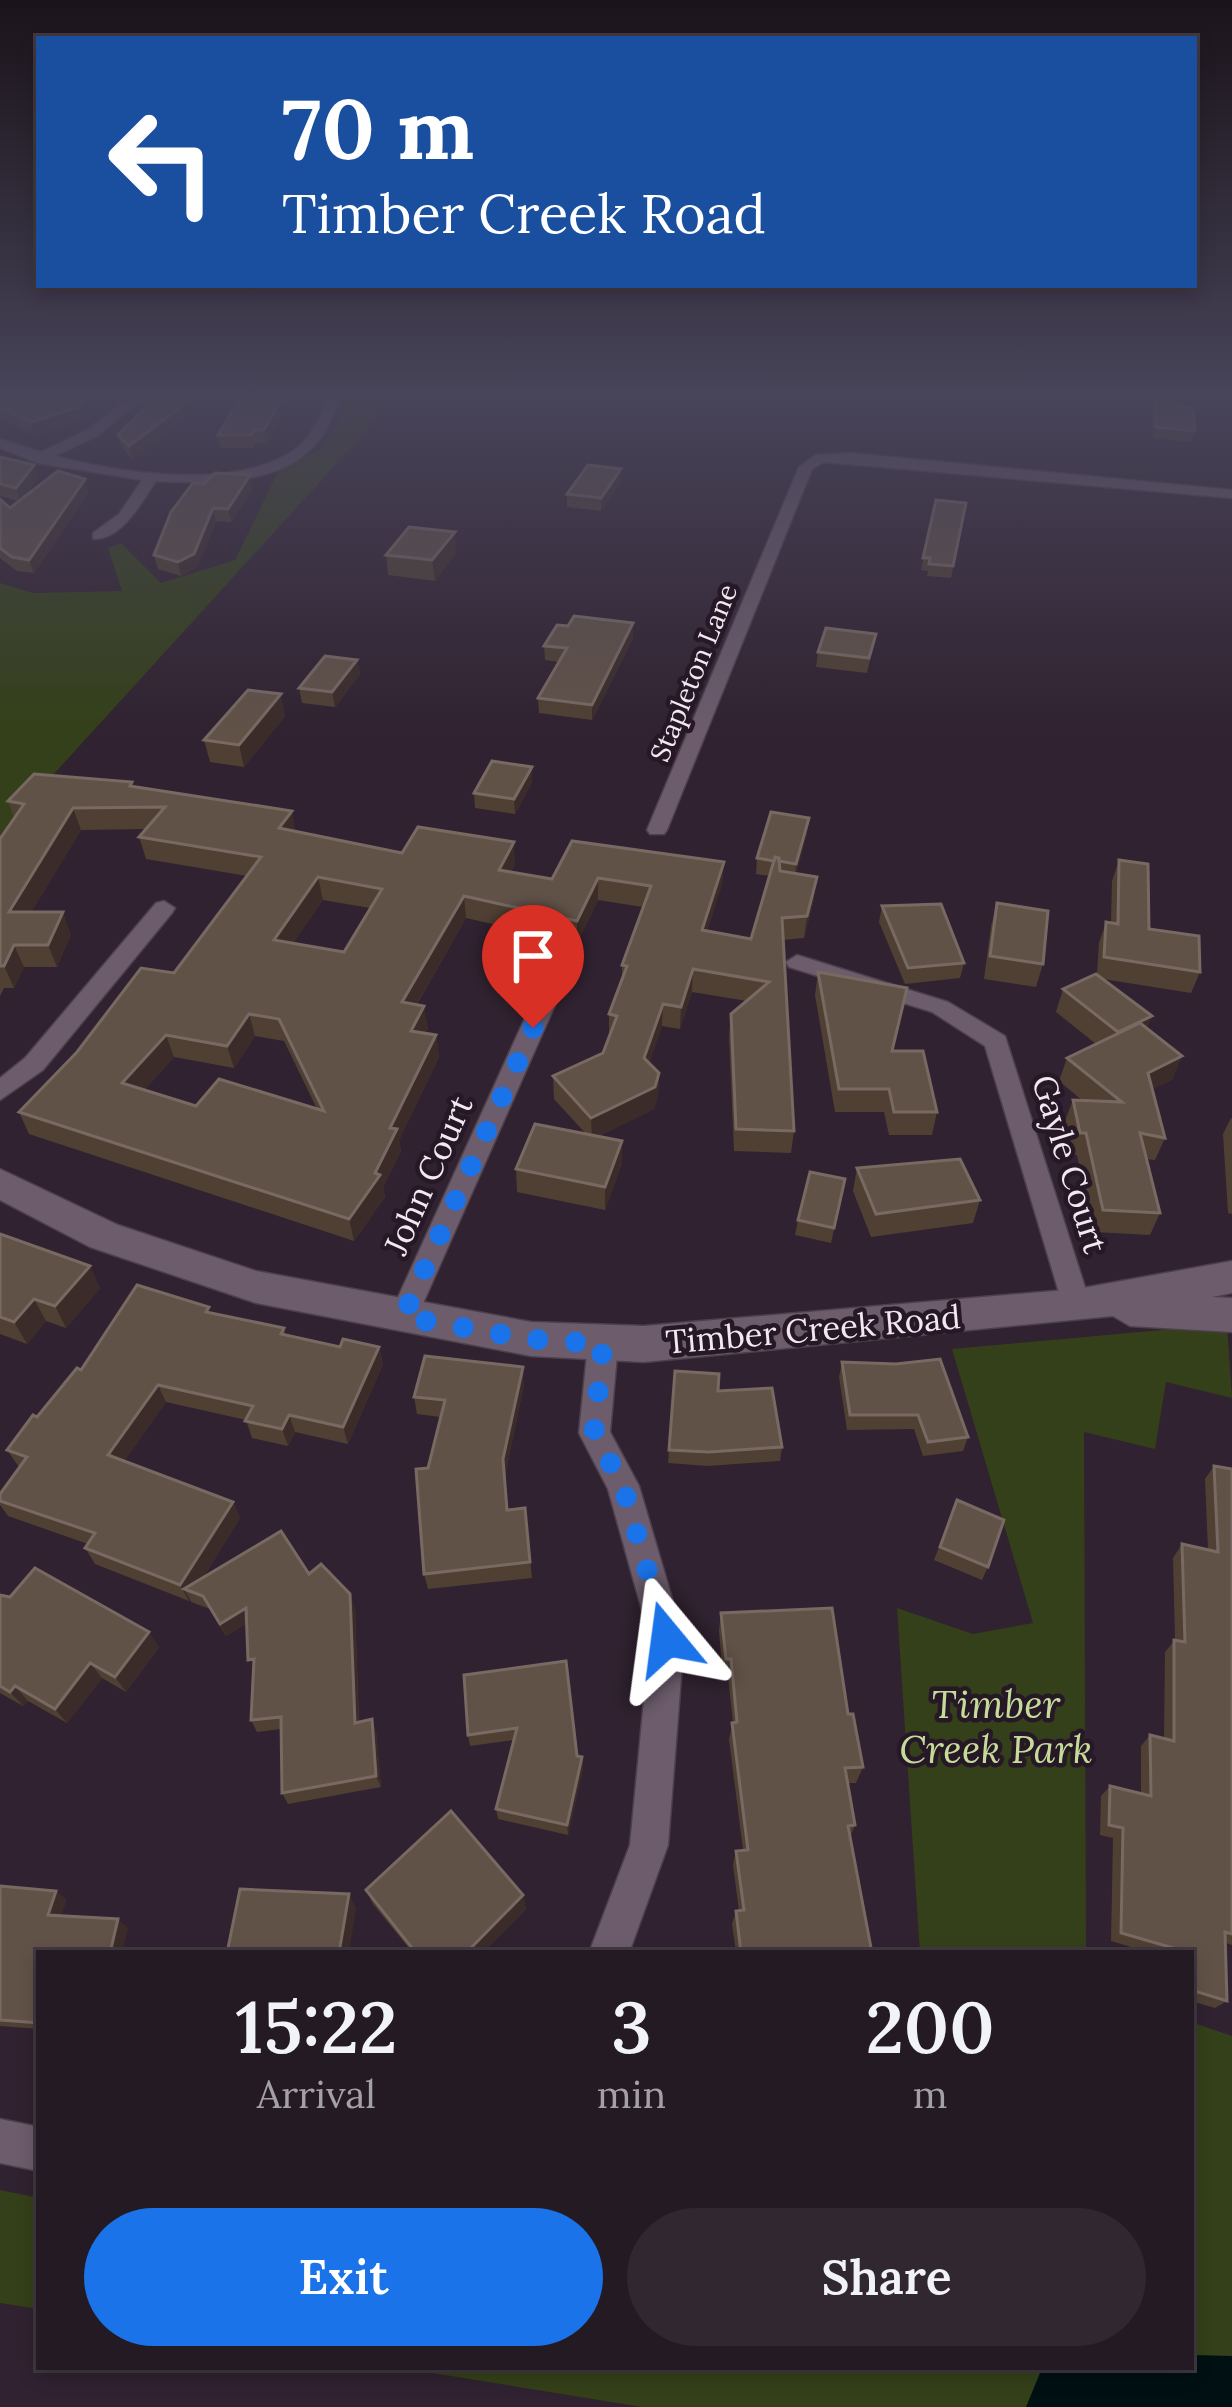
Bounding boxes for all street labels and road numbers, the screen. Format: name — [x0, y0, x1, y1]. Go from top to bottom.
street label: Stapleton Lane — [642, 579, 744, 766]
street label: Gayle Court — [1023, 1070, 1117, 1258]
street label: John Court — [374, 1089, 482, 1262]
street label: Timber Creek Road — [664, 1295, 962, 1363]

